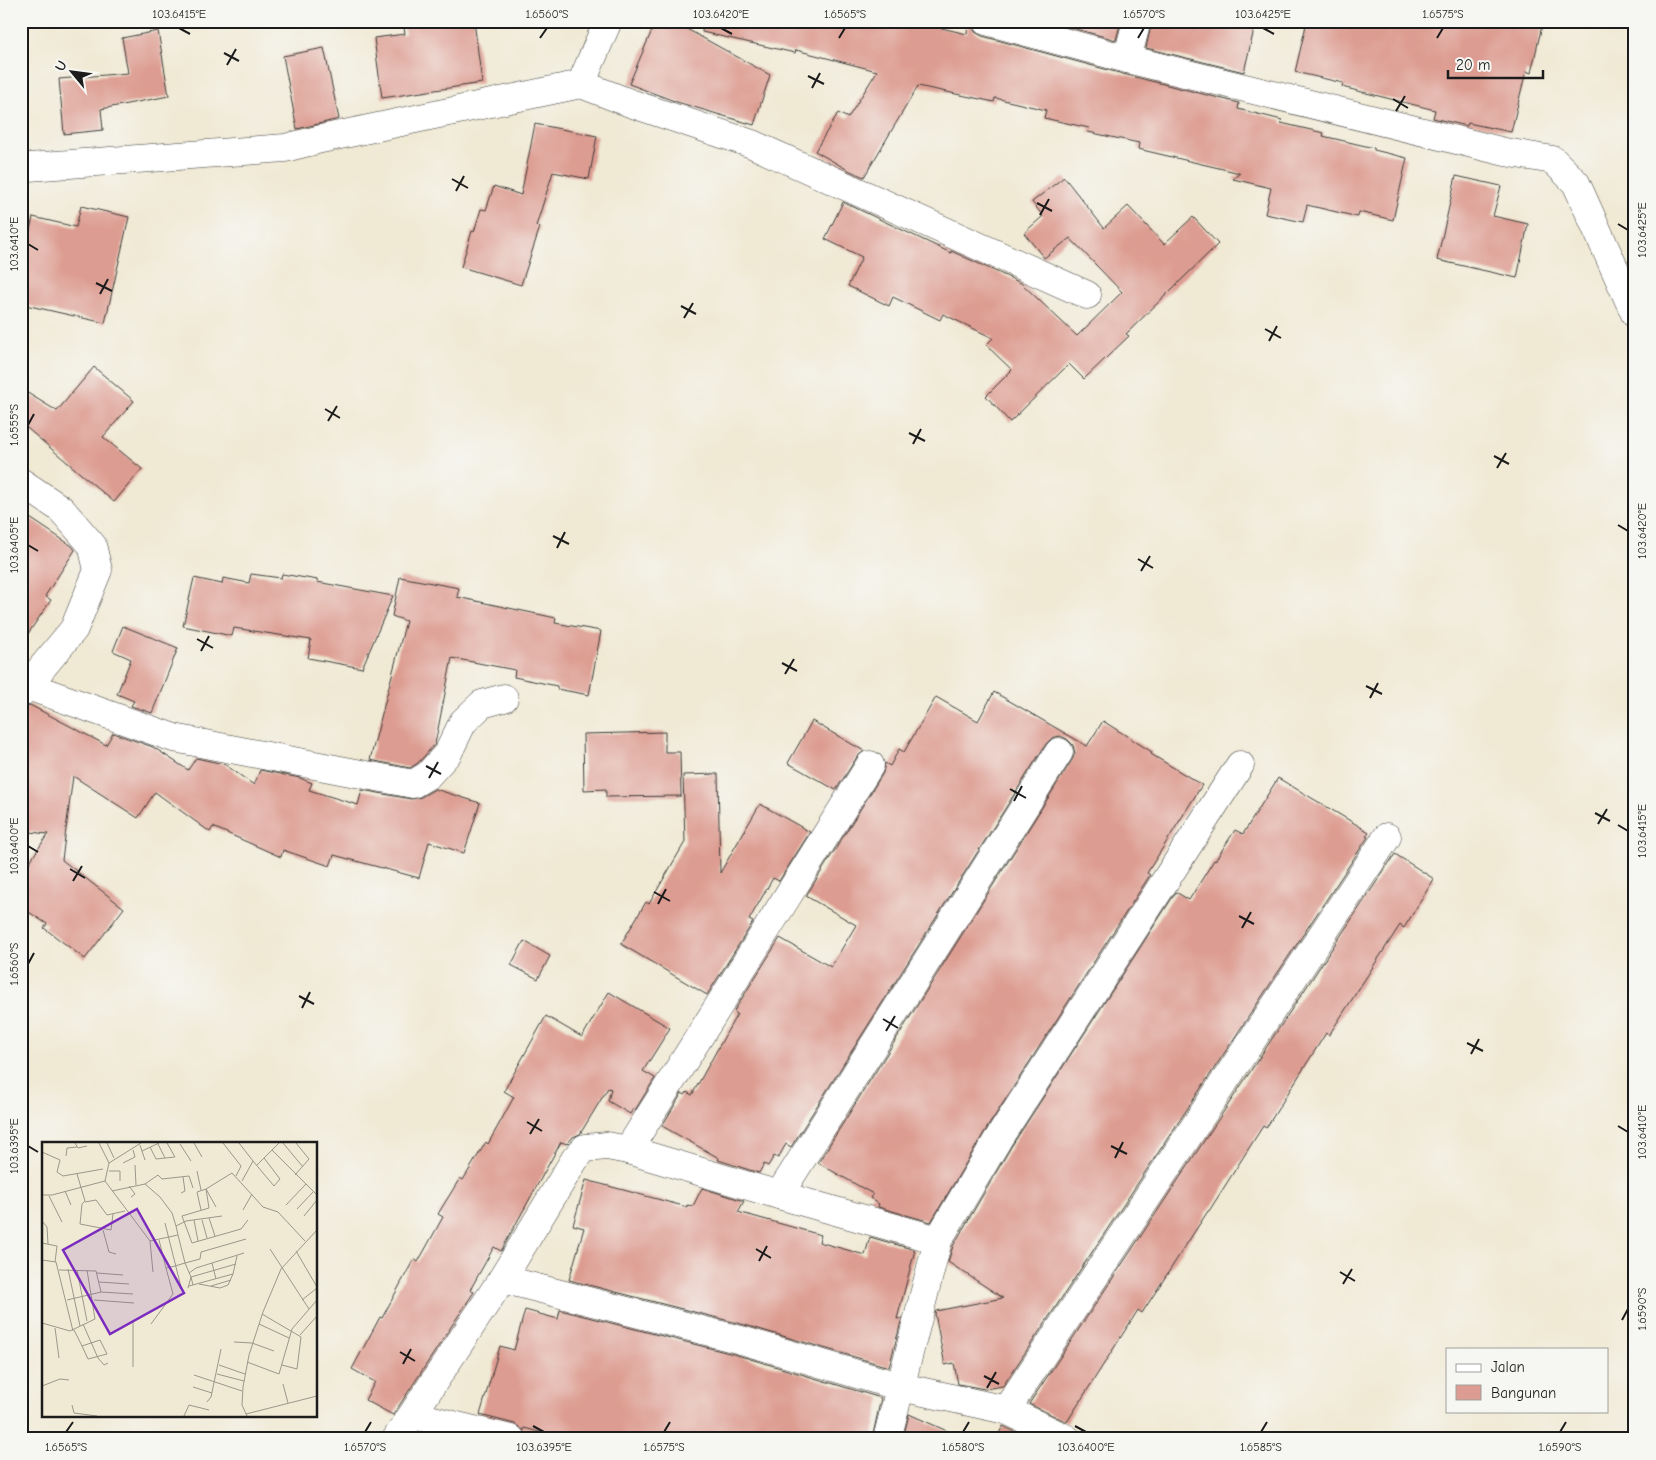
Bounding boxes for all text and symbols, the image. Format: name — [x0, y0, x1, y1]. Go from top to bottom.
text: 103.6415°E — [152, 7, 206, 21]
text: 1.6560°S — [526, 7, 569, 21]
text: 103.6420°E — [693, 7, 749, 21]
text: 1.6565°S — [824, 7, 866, 21]
text: 1.6570°S — [1123, 7, 1165, 21]
text: 103.6425°E — [1235, 7, 1291, 21]
text: 1.6575°S — [1422, 7, 1464, 21]
north arrow — [48, 48, 98, 98]
scale bar — [1448, 48, 1544, 80]
text: 20 m — [1456, 56, 1490, 74]
text: U — [51, 58, 71, 74]
text: 103.6425°E — [1635, 202, 1649, 258]
text: 103.6410°E — [7, 217, 21, 271]
text: 1.6555°S — [7, 404, 21, 446]
text: 103.6420°E — [1635, 503, 1649, 559]
text: 103.6405°E — [7, 517, 21, 573]
text: 103.6415°E — [1635, 804, 1649, 858]
text: 103.6400°E — [7, 817, 21, 875]
text: 1.6560°S — [7, 942, 21, 986]
text: 103.6410°E — [1635, 1105, 1649, 1159]
text: 103.6395°E — [7, 1118, 21, 1174]
inset map — [42, 1142, 318, 1418]
text: 1.6590°S — [1635, 1287, 1649, 1330]
legend — [1446, 1348, 1608, 1412]
text: Jalan — [1491, 1358, 1525, 1376]
text: Bangunan — [1491, 1384, 1556, 1402]
text: 1.6565°S — [45, 1440, 87, 1454]
text: 1.6570°S — [344, 1440, 386, 1454]
text: 103.6395°E — [516, 1440, 572, 1454]
text: 1.6575°S — [643, 1440, 685, 1454]
text: 1.6580°S — [942, 1440, 985, 1454]
text: 103.6400°E — [1057, 1440, 1115, 1454]
text: 1.6585°S — [1240, 1440, 1282, 1454]
text: 1.6590°S — [1539, 1440, 1582, 1454]

